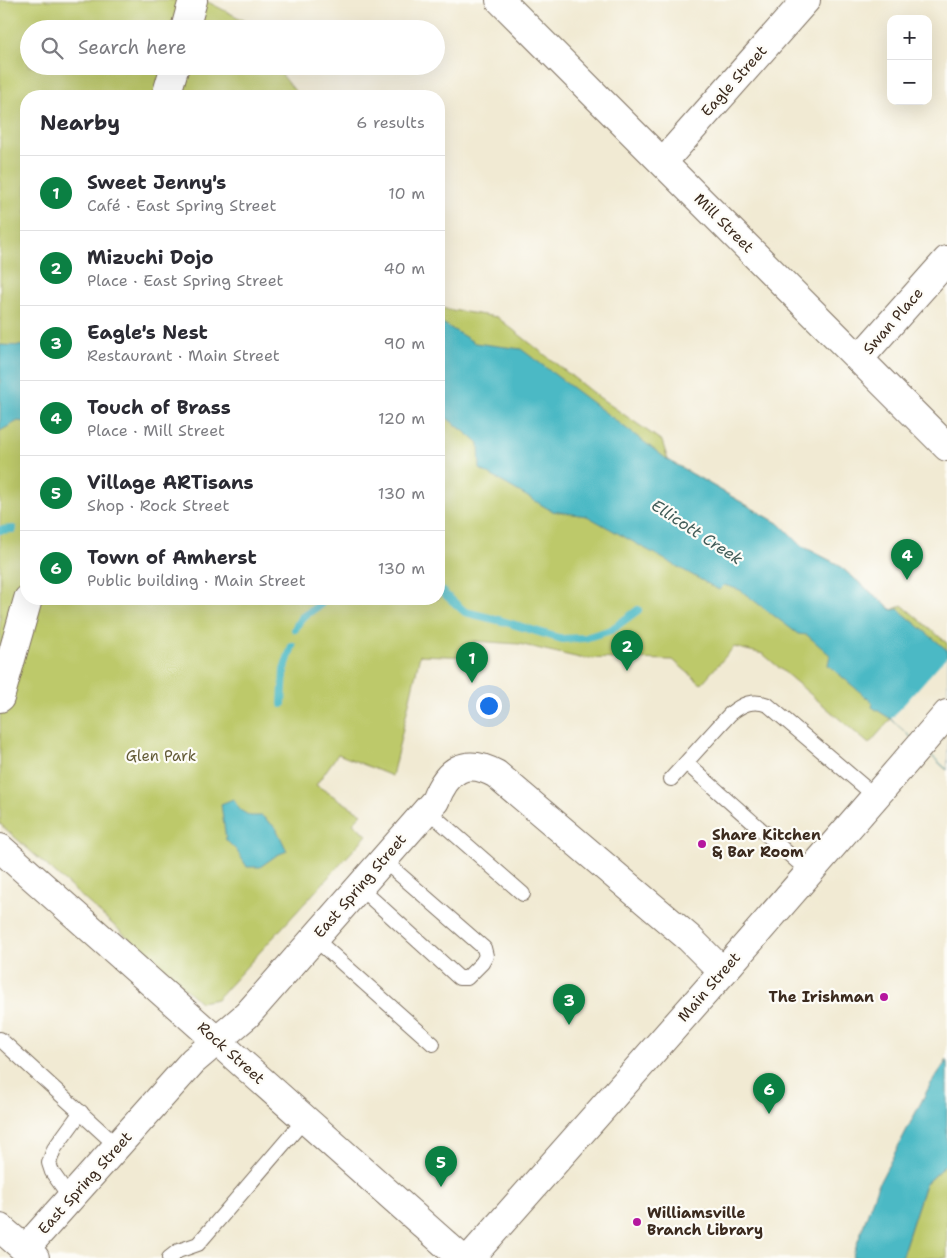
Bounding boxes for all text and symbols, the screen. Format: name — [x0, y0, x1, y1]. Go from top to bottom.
map controls — [887, 15, 932, 105]
button: + — [887, 15, 932, 60]
search box — [20, 20, 445, 75]
icon: search — [38, 34, 66, 62]
text: Search here — [78, 35, 187, 60]
street label: Eagle Street — [697, 41, 771, 121]
button: − — [887, 60, 932, 105]
text: Nearby — [40, 109, 120, 137]
text: 6 results — [356, 112, 425, 133]
text: Sweet Jenny's — [87, 170, 226, 195]
text: 1 — [52, 183, 60, 204]
text: 10 m — [388, 183, 425, 204]
street label: Mill Street — [690, 189, 758, 257]
text: Café · East Spring Street — [87, 195, 276, 216]
text: Mizuchi Dojo — [87, 245, 214, 270]
text: 2 — [50, 258, 62, 279]
text: 40 m — [383, 258, 425, 279]
text: Place · East Spring Street — [87, 270, 284, 291]
street label: Swan Place — [858, 283, 928, 359]
text: Eagle's Nest — [87, 320, 208, 345]
text: 3 — [50, 333, 62, 354]
text: 90 m — [384, 333, 425, 354]
text: Restaurant · Main Street — [87, 345, 280, 366]
text: Touch of Brass — [87, 395, 231, 420]
text: 4 — [50, 408, 62, 429]
text: 120 m — [378, 408, 425, 429]
text: Place · Mill Street — [87, 420, 225, 441]
text: Village ARTisans — [87, 470, 254, 495]
text: 5 — [51, 483, 61, 504]
text: 130 m — [378, 483, 425, 504]
text: Shop · Rock Street — [87, 495, 229, 516]
water label: Ellicott Creek — [647, 495, 747, 569]
pin: 4 — [891, 539, 923, 580]
text: Town of Amherst — [87, 545, 257, 570]
text: 6 — [50, 558, 62, 579]
text: 130 m — [378, 558, 425, 579]
text: Public building · Main Street — [87, 570, 306, 591]
pin: 2 — [611, 630, 643, 671]
pin: 1 — [456, 642, 488, 683]
your location — [476, 693, 502, 719]
park label: Glen Park — [126, 746, 196, 766]
place label: Share Kitchen & Bar Room — [712, 825, 821, 862]
street label: East Spring Street — [309, 830, 411, 942]
marker: Share Kitchen & Bar Room — [696, 838, 708, 850]
street label: Main Street — [673, 948, 745, 1026]
pin: 3 — [553, 984, 585, 1025]
place label: The Irishman — [769, 987, 874, 1007]
marker: The Irishman — [878, 991, 890, 1003]
street label: Rock Street — [193, 1017, 269, 1089]
pin: 6 — [753, 1073, 785, 1114]
street label: East Spring Street — [34, 1127, 136, 1239]
pin: 5 — [425, 1146, 457, 1187]
place label: Williamsville Branch Library — [647, 1203, 763, 1240]
marker: Williamsville Branch Library — [631, 1216, 643, 1228]

